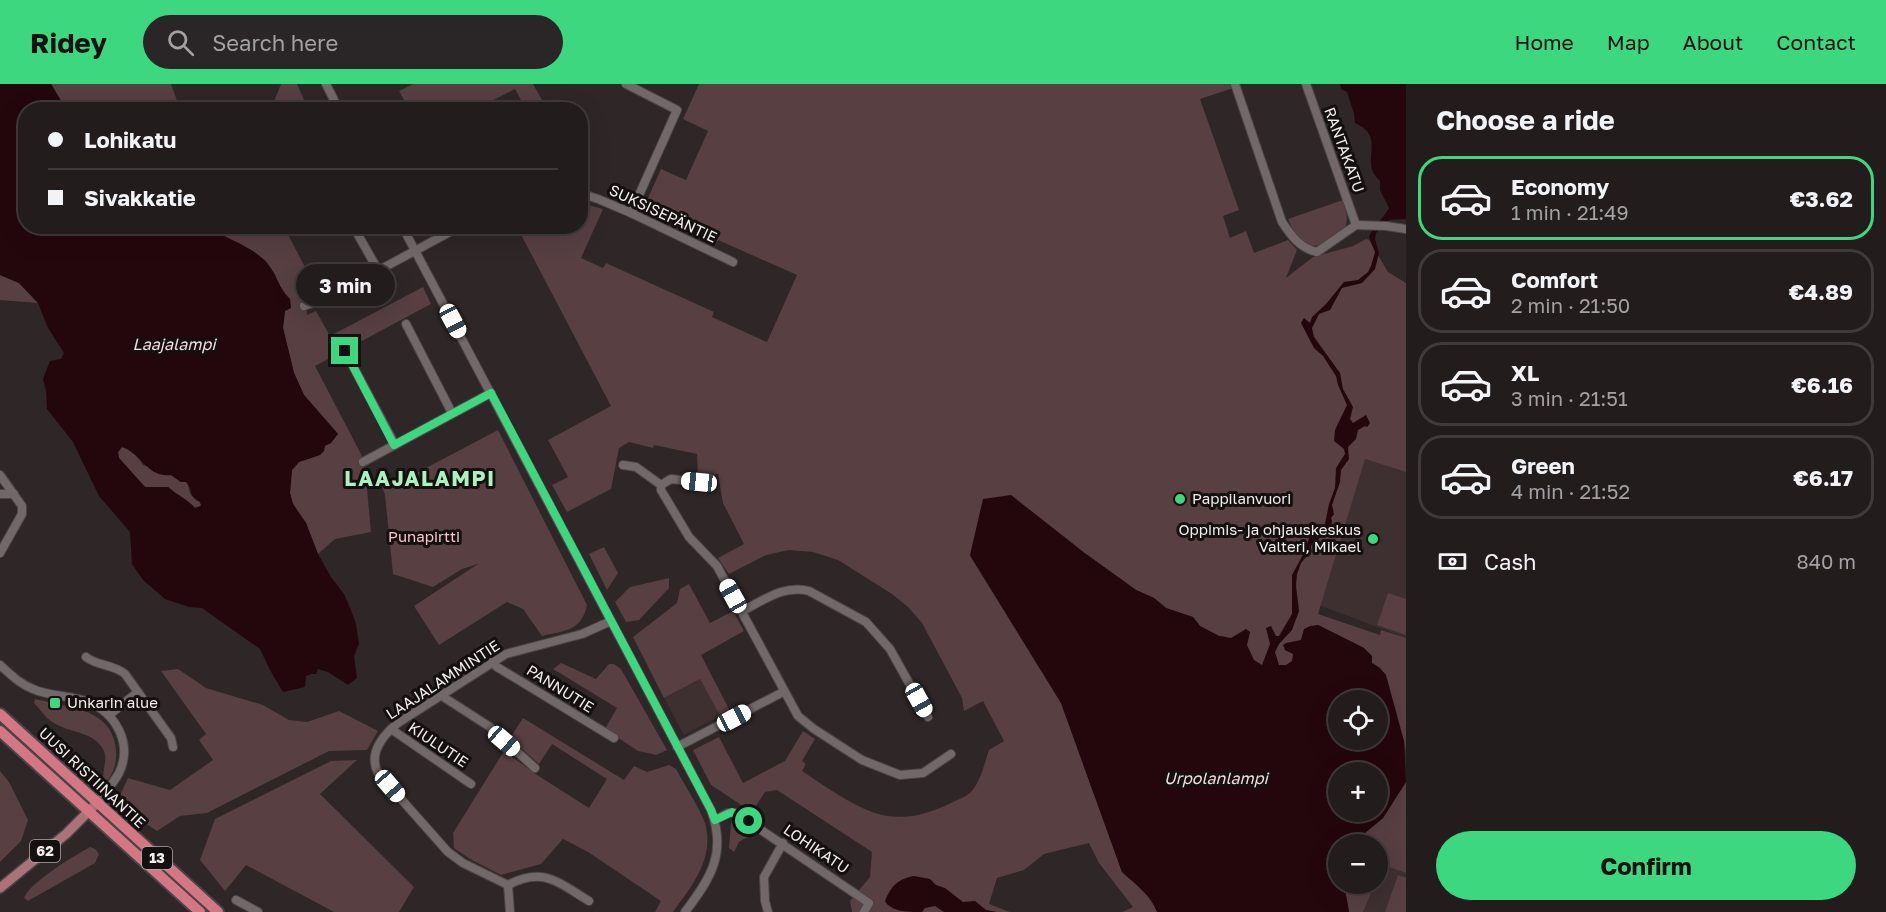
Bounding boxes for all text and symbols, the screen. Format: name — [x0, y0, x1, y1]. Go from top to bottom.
search box — [143, 15, 563, 69]
text: Ridey — [30, 26, 107, 59]
icon: search — [164, 26, 197, 59]
text: Search here — [212, 29, 338, 56]
text: Home — [1514, 29, 1574, 55]
text: Map — [1607, 29, 1650, 55]
text: About — [1683, 29, 1743, 55]
text: Contact — [1776, 29, 1856, 55]
street label: RANTAKATU — [1321, 104, 1369, 195]
text: Choose a ride — [1436, 104, 1615, 136]
text: Lohikatu — [84, 126, 176, 153]
icon: car — [1439, 171, 1493, 225]
text: Economy — [1511, 173, 1609, 200]
street label: SUKSISEPÄNTIE — [607, 180, 720, 246]
text: Sivakkatie — [84, 184, 196, 211]
text: €3.62 — [1790, 185, 1853, 212]
text: 1 min · 21:49 — [1511, 200, 1629, 224]
callout: 3 min — [296, 264, 394, 306]
icon: car — [1439, 264, 1493, 318]
text: Comfort — [1511, 266, 1598, 293]
text: 3 min — [319, 273, 372, 297]
text: €4.89 — [1789, 278, 1853, 305]
text: 2 min · 21:50 — [1511, 293, 1630, 317]
car — [437, 301, 469, 341]
water label: Laajalampi — [132, 334, 217, 354]
route end — [331, 337, 358, 364]
icon: car — [1439, 357, 1493, 411]
text: XL — [1511, 359, 1539, 386]
text: €6.16 — [1791, 371, 1853, 398]
text: 3 min · 21:51 — [1511, 386, 1628, 410]
icon: car — [1439, 450, 1493, 504]
text: Green — [1511, 452, 1575, 479]
text: €6.17 — [1793, 464, 1853, 491]
district label: LAAJALAMPI — [344, 465, 496, 491]
car — [680, 471, 718, 493]
text: 4 min · 21:52 — [1511, 479, 1630, 503]
place label: Pappilanvuori — [1192, 489, 1291, 507]
marker: Pappilanvuori — [1173, 492, 1187, 506]
place label: Oppimis- ja ohjauskeskus Valteri, Mikael — [1178, 520, 1361, 555]
park label: Punapirtti — [388, 527, 460, 545]
marker: Oppimis- ja ohjauskeskus Valteri, Mikael — [1366, 532, 1380, 546]
icon: cash — [1436, 545, 1469, 578]
text: Cash — [1484, 548, 1537, 575]
text: 840 m — [1797, 549, 1856, 573]
car — [716, 576, 750, 616]
street label: LAAJALAMMINTIE — [382, 636, 503, 723]
street label: PANNUTIE — [524, 660, 597, 716]
car — [902, 680, 936, 720]
map controls — [1328, 690, 1388, 894]
button: locate — [1328, 690, 1388, 750]
place label: Unkarin alue — [67, 693, 158, 711]
marker: Unkarin alue — [48, 696, 62, 710]
car — [714, 702, 754, 734]
street label: KIULUTIE — [405, 718, 472, 771]
car — [485, 722, 523, 760]
street label: UUSI RISTIINANTIE — [36, 723, 150, 831]
button: + — [1328, 762, 1388, 822]
car — [371, 767, 409, 805]
water label: Urpolanlampi — [1164, 768, 1270, 788]
route start — [735, 807, 762, 834]
street label: LOHIKATU — [780, 820, 853, 877]
button: Confirm — [1436, 831, 1856, 900]
button: − — [1328, 834, 1388, 894]
road number: 62 — [30, 840, 60, 862]
road number: 13 — [142, 847, 172, 869]

